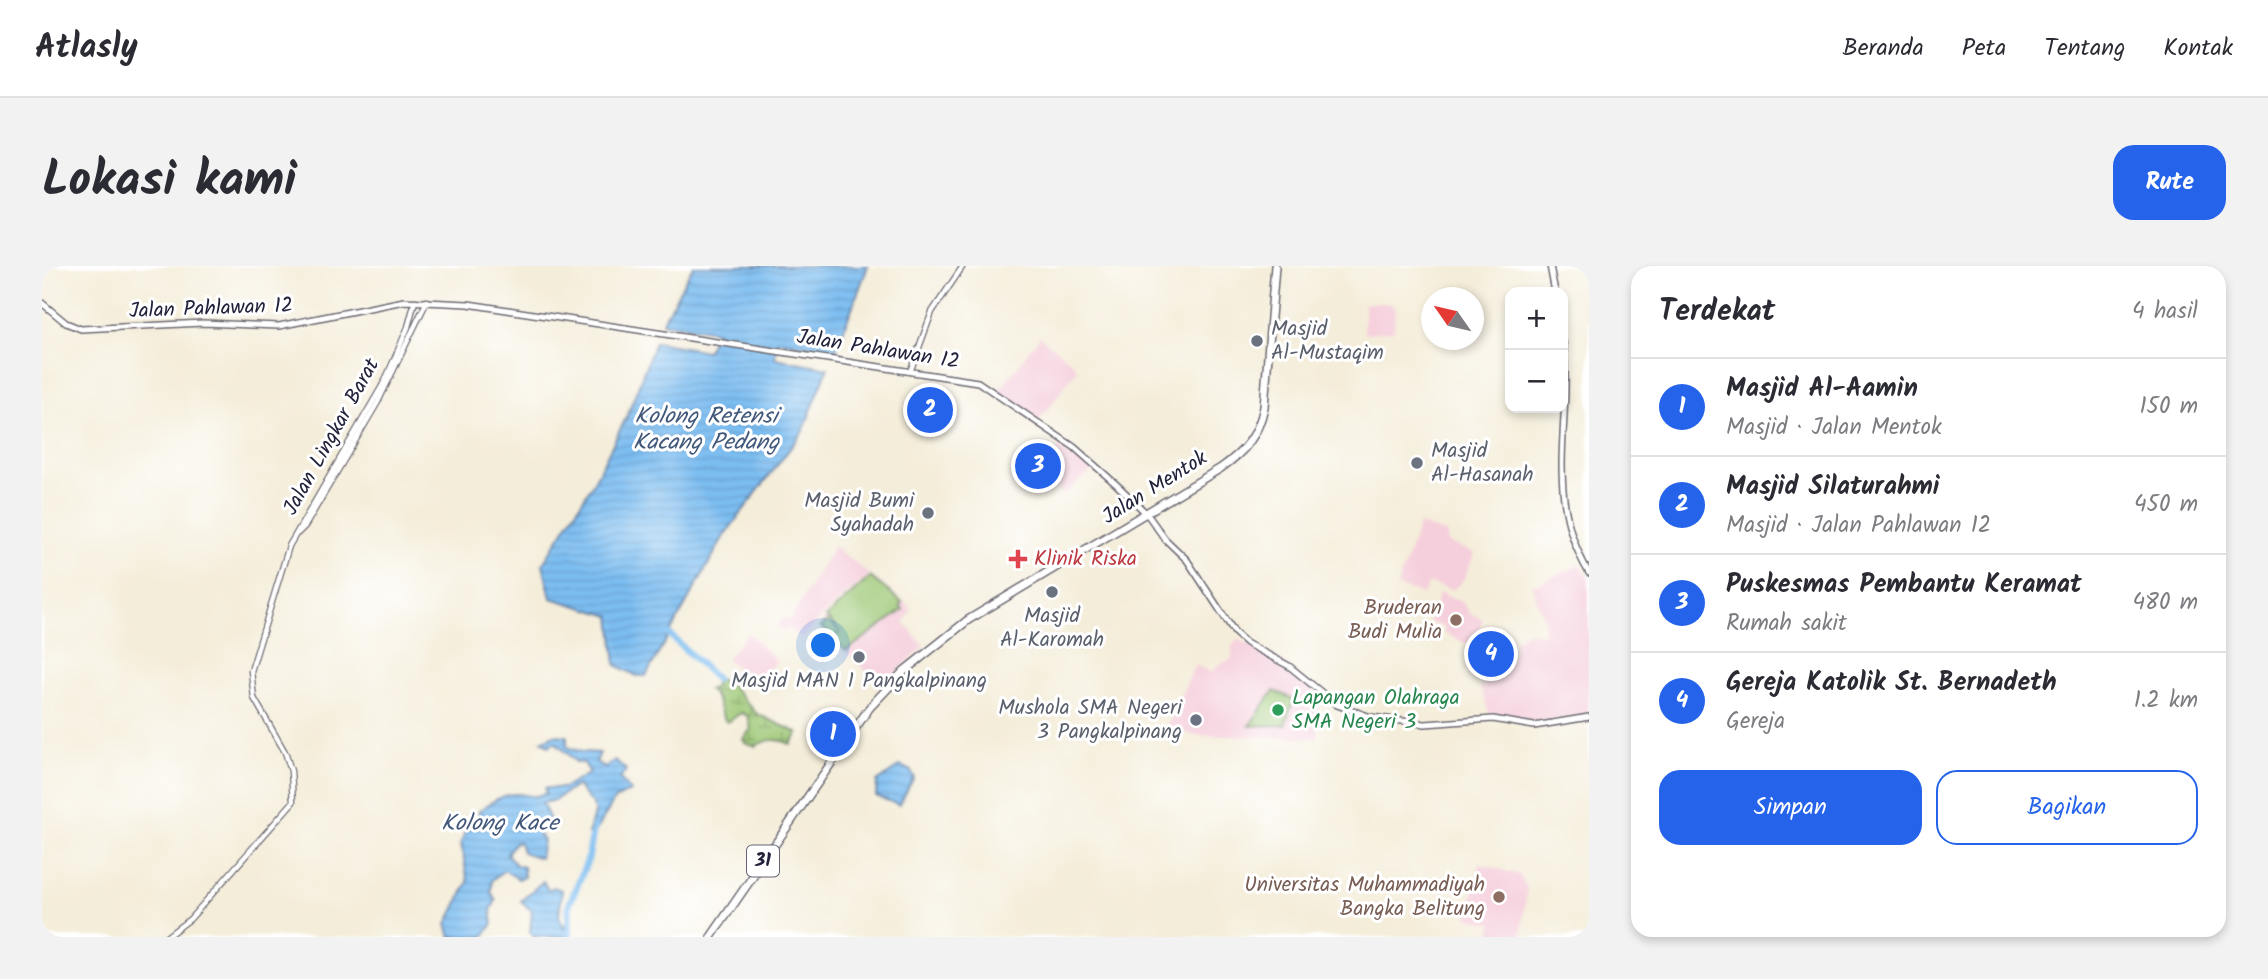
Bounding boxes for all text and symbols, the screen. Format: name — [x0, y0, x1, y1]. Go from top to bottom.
text: Atlasly — [35, 22, 138, 75]
text: Beranda — [1842, 29, 1924, 68]
text: Peta — [1962, 29, 2006, 68]
text: Tentang — [2044, 29, 2125, 68]
text: Kontak — [2163, 29, 2233, 68]
text: Lokasi kami — [42, 143, 297, 221]
button: Rute — [2113, 145, 2226, 220]
north arrow — [1421, 287, 1484, 350]
map controls — [1505, 287, 1568, 413]
button: + — [1505, 287, 1568, 350]
text: Terdekat — [1659, 288, 1775, 336]
street label: Jalan Pahlawan 12 — [128, 290, 294, 328]
text: 4 hasil — [2132, 294, 2198, 330]
place label: Masjid Al-Mustaqim — [1271, 313, 1384, 370]
street label: Jalan Pahlawan 12 — [794, 321, 962, 379]
marker: Masjid Al-Mustaqim — [1249, 333, 1265, 349]
button: − — [1505, 350, 1568, 413]
street label: Jalan Lingkar Barat — [275, 352, 389, 522]
text: Masjid Al-Aamin — [1726, 368, 1918, 410]
pin: 2 — [907, 384, 953, 436]
text: 1 — [1679, 389, 1685, 425]
text: 150 m — [2139, 389, 2198, 425]
water label: Kolong Retensi Kacang Pedang — [633, 399, 782, 461]
text: Masjid · Jalan Mentok — [1726, 410, 1942, 446]
place label: Masjid Al-Hasanah — [1431, 435, 1534, 492]
pin: 3 — [1015, 440, 1061, 492]
street label: Jalan Mentok — [1096, 442, 1214, 534]
marker: Masjid Al-Hasanah — [1409, 455, 1425, 471]
text: Masjid Silaturahmi — [1726, 466, 1940, 508]
place label: Masjid Bumi Syahadah — [804, 485, 915, 542]
text: 2 — [1675, 487, 1689, 523]
text: 450 m — [2134, 487, 2198, 523]
marker: Masjid Bumi Syahadah — [920, 505, 936, 521]
text: Masjid · Jalan Pahlawan 12 — [1726, 508, 1991, 544]
place label: Klinik Riska — [1034, 543, 1137, 576]
marker: Klinik Riska — [1008, 549, 1028, 569]
text: Puskesmas Pembantu Keramat — [1726, 564, 2082, 606]
marker: Masjid Al-Karomah — [1044, 584, 1060, 600]
text: 3 — [1676, 585, 1688, 621]
text: 480 m — [2132, 585, 2198, 621]
place label: Bruderan Budi Mulia — [1348, 592, 1442, 649]
place label: Masjid Al-Karomah — [1000, 600, 1104, 657]
text: Rumah sakit — [1726, 606, 1847, 642]
marker: Bruderan Budi Mulia — [1448, 612, 1464, 628]
your location — [806, 628, 840, 662]
pin: 4 — [1468, 628, 1514, 680]
marker: Masjid MAN 1 Pangkalpinang — [851, 649, 867, 665]
text: Gereja Katolik St. Bernadeth — [1726, 662, 2057, 704]
place label: Masjid MAN 1 Pangkalpinang — [731, 665, 987, 698]
place label: Lapangan Olahraga SMA Negeri 3 — [1292, 682, 1460, 739]
text: 4 — [1676, 683, 1688, 719]
text: 1.2 km — [2134, 683, 2198, 719]
place label: Mushola SMA Negeri 3 Pangkalpinang — [998, 692, 1183, 749]
marker: Lapangan Olahraga SMA Negeri 3 — [1270, 702, 1286, 718]
text: Gereja — [1726, 704, 1785, 740]
pin: 1 — [810, 708, 856, 760]
marker: Mushola SMA Negeri 3 Pangkalpinang — [1188, 712, 1204, 728]
button: Simpan — [1659, 770, 1922, 845]
button: Bagikan — [1936, 770, 2198, 845]
water label: Kolong Kace — [441, 806, 561, 842]
road number: 31 — [747, 846, 779, 876]
place label: Universitas Muhammadiyah Bangka Belitung — [1244, 869, 1485, 926]
marker: Universitas Muhammadiyah Bangka Belitung — [1491, 889, 1507, 905]

